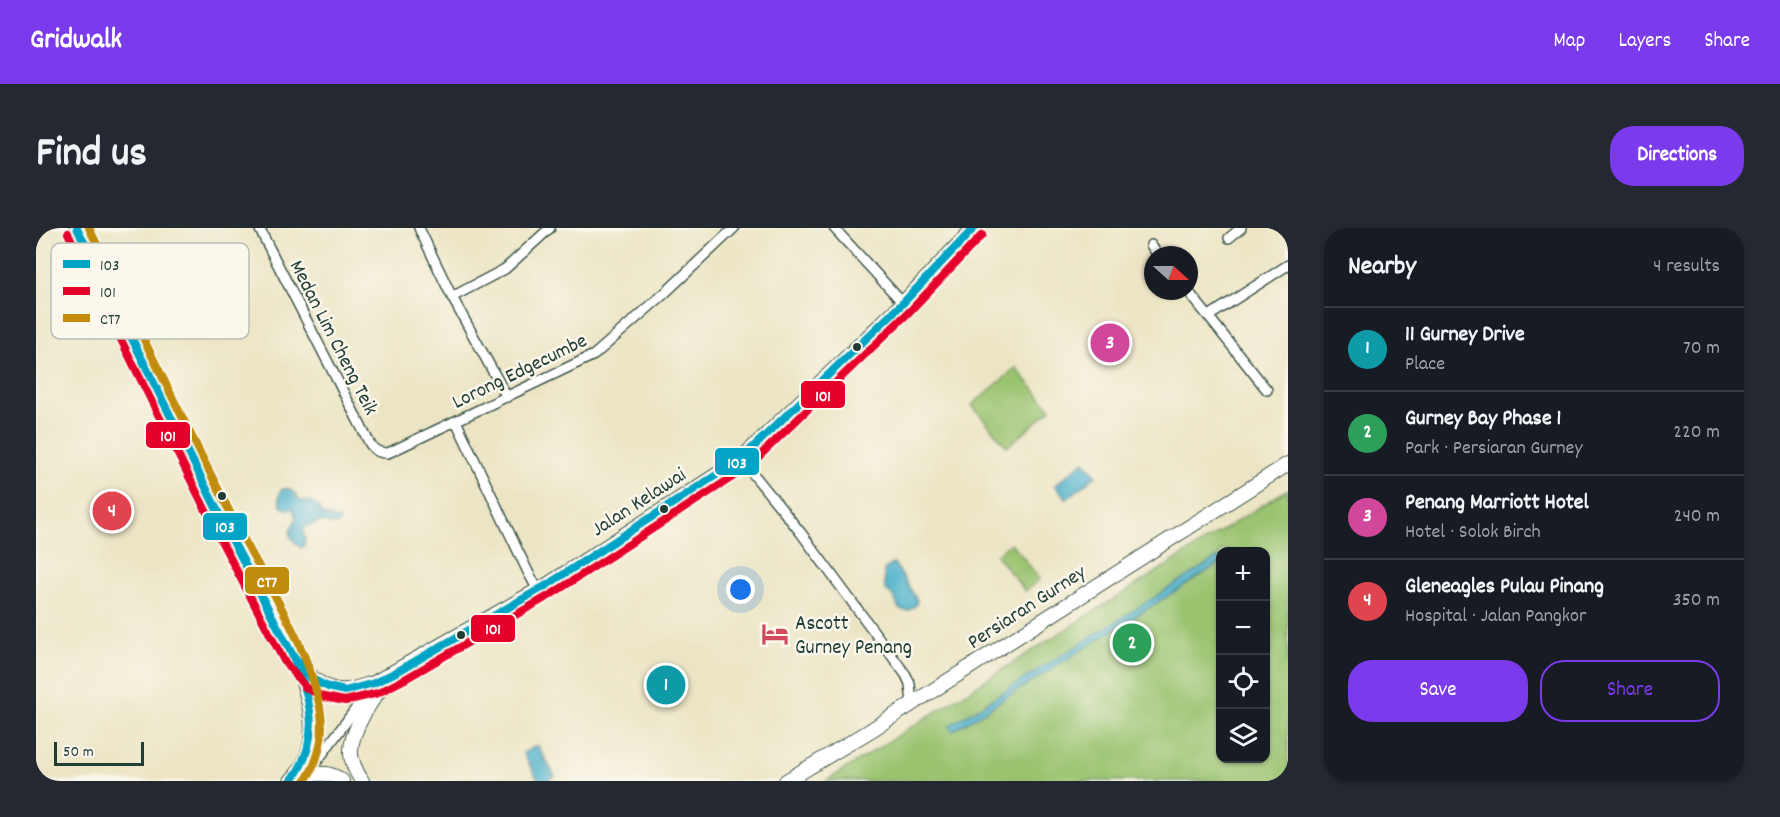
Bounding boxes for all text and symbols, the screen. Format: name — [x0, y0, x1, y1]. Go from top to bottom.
text: Gridwalk — [30, 22, 122, 62]
text: Map — [1554, 27, 1585, 57]
text: Layers — [1618, 27, 1671, 57]
text: Share — [1704, 27, 1750, 57]
text: Find us — [36, 126, 147, 186]
button: Directions — [1610, 126, 1744, 186]
legend — [51, 243, 249, 339]
north arrow — [1144, 246, 1198, 300]
text: Nearby — [1348, 249, 1416, 286]
text: 4 results — [1653, 253, 1720, 281]
text: 103 — [100, 255, 119, 278]
street label: Medan Lim Cheng Teik — [280, 256, 384, 421]
text: 101 — [100, 282, 116, 305]
text: CT7 — [100, 309, 120, 332]
pin: 3 — [1090, 320, 1130, 366]
text: 11 Gurney Drive — [1405, 320, 1525, 351]
street label: Lorong Edgecumbe — [448, 327, 593, 418]
text: 1 — [1365, 335, 1370, 363]
text: 70 m — [1683, 335, 1720, 363]
unlabelled marker — [851, 341, 863, 353]
text: Place — [1405, 351, 1445, 379]
line badge: 101 — [800, 380, 846, 409]
text: 101 — [815, 386, 831, 409]
text: Gurney Bay Phase 1 — [1405, 404, 1561, 435]
text: 2 — [1363, 419, 1372, 447]
text: 220 m — [1673, 419, 1720, 447]
line badge: 101 — [145, 421, 191, 449]
text: 101 — [160, 426, 176, 449]
text: Park · Persiaran Gurney — [1405, 435, 1582, 463]
line badge: 103 — [714, 447, 760, 476]
text: 103 — [727, 453, 747, 476]
street label: Jalan Kelawai — [586, 461, 693, 545]
pin: 4 — [92, 488, 132, 534]
text: Penang Marriott Hotel — [1405, 488, 1589, 519]
unlabelled marker — [216, 490, 228, 502]
unlabelled marker — [658, 503, 670, 515]
text: 3 — [1363, 503, 1372, 531]
text: 240 m — [1674, 503, 1720, 531]
line badge: 103 — [202, 512, 248, 541]
text: 103 — [215, 517, 235, 540]
text: Hotel · Solok Birch — [1405, 519, 1541, 547]
map controls — [1216, 547, 1270, 763]
button: + — [1216, 547, 1270, 601]
street label: Persiaran Gurney — [962, 559, 1093, 658]
line badge: CT7 — [244, 566, 290, 595]
text: CT7 — [257, 572, 277, 595]
text: Gleneagles Pulau Pinang — [1405, 572, 1604, 603]
your location — [726, 575, 755, 604]
text: 4 — [1363, 587, 1372, 615]
text: 350 m — [1673, 587, 1720, 615]
button: − — [1216, 601, 1270, 655]
text: Hospital · Jalan Pangkor — [1405, 603, 1586, 631]
place label: Ascott Gurney Penang — [795, 610, 912, 664]
line badge: 101 — [470, 614, 516, 643]
text: 101 — [485, 619, 501, 642]
hotel icon: Ascott Gurney Penang — [760, 619, 790, 649]
pin: 2 — [1112, 620, 1152, 666]
unlabelled marker — [455, 629, 467, 641]
button: locate — [1216, 655, 1270, 709]
button: Save — [1348, 660, 1528, 722]
button: Share — [1540, 660, 1720, 722]
pin: 1 — [646, 662, 686, 708]
button: layers — [1216, 709, 1270, 763]
scale bar — [54, 739, 144, 766]
text: 50 m — [63, 741, 94, 764]

